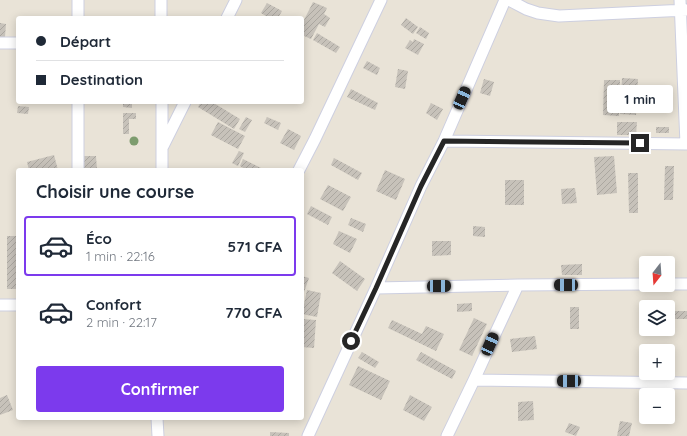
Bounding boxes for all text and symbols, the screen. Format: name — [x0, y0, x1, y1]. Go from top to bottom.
text: Départ — [60, 32, 111, 51]
text: Destination — [60, 70, 143, 89]
car — [452, 85, 472, 111]
callout: 1 min — [607, 85, 673, 113]
text: 1 min — [624, 91, 656, 107]
route end — [631, 134, 649, 152]
text: Choisir une course — [36, 180, 194, 203]
icon: car — [38, 228, 74, 264]
text: Éco — [86, 229, 112, 248]
text: 571 CFA — [228, 237, 282, 256]
text: 1 min · 22:16 — [86, 248, 155, 264]
north arrow — [639, 256, 675, 292]
map controls — [639, 256, 675, 424]
car — [554, 279, 578, 291]
car — [427, 280, 451, 292]
icon: car — [38, 294, 74, 330]
text: Confort — [86, 295, 142, 314]
button: layers — [639, 300, 675, 336]
text: 770 CFA — [225, 303, 282, 322]
text: 2 min · 22:17 — [86, 314, 157, 330]
car — [480, 331, 500, 357]
route start — [342, 332, 360, 350]
button: + — [639, 344, 675, 380]
button: Confirmer — [36, 366, 284, 412]
car — [557, 375, 581, 387]
button: − — [639, 388, 675, 424]

